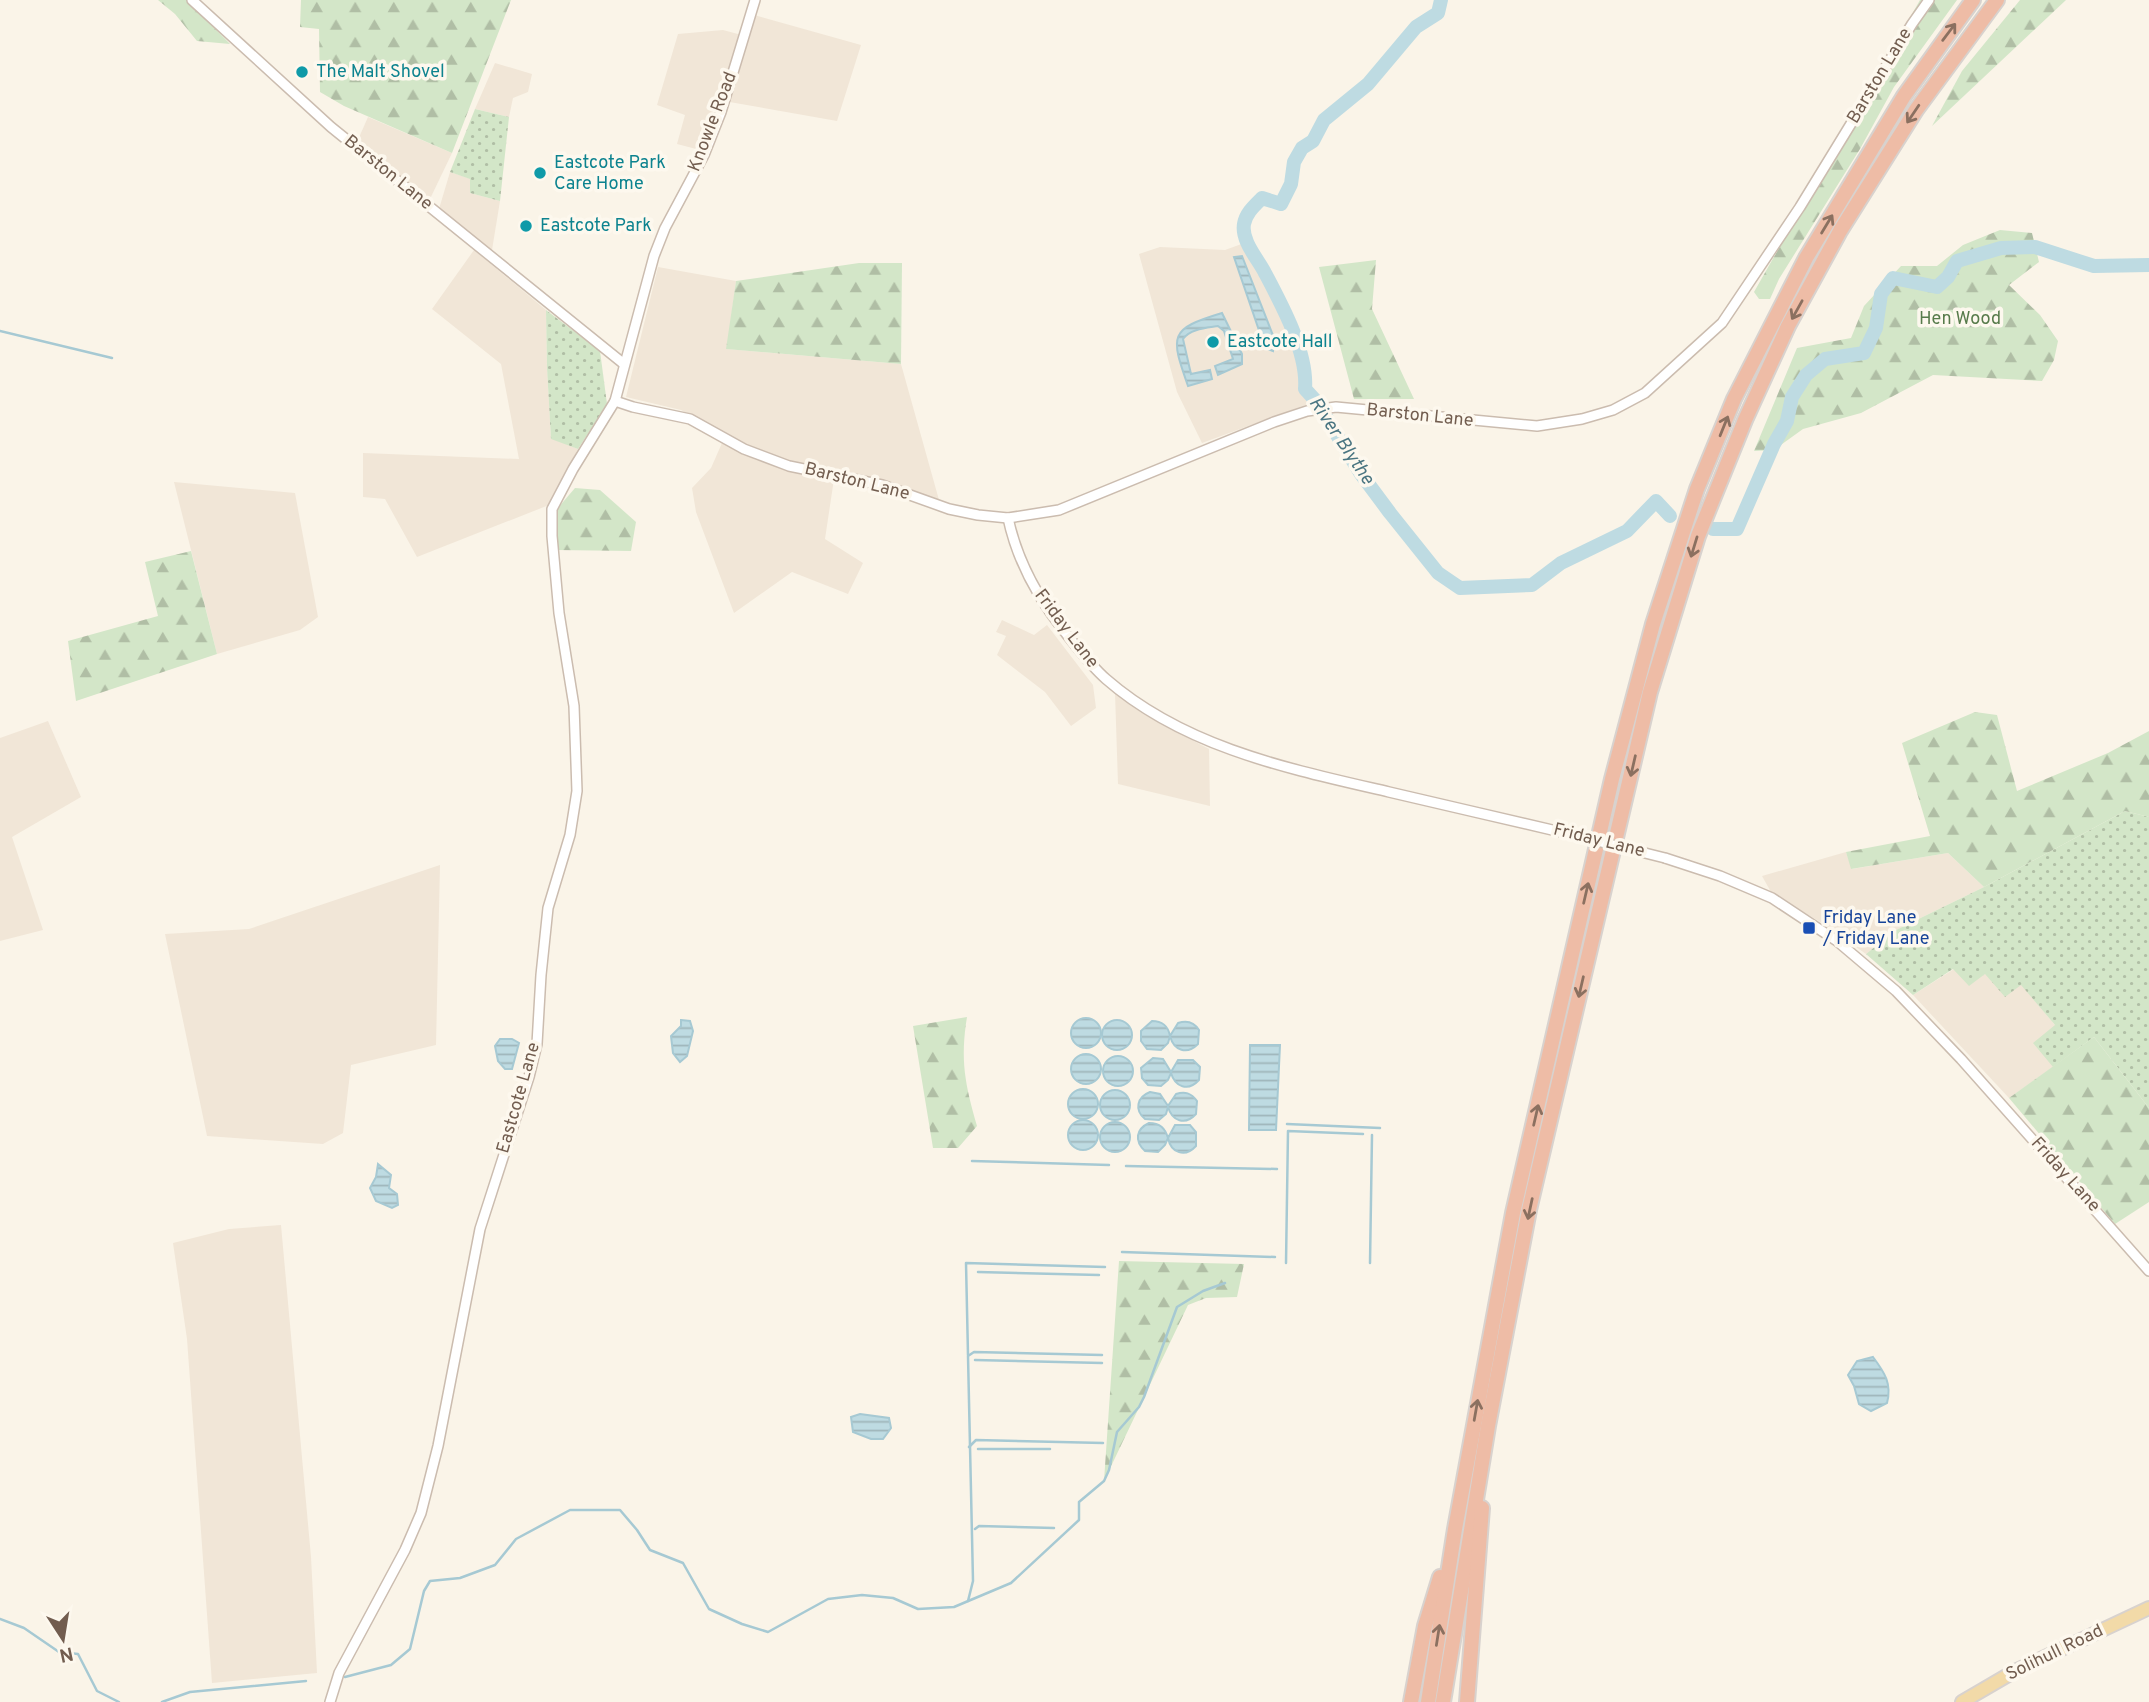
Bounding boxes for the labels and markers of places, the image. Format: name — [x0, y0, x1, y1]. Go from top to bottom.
place label: The Malt Shovel — [316, 61, 445, 84]
marker: The Malt Shovel — [294, 64, 310, 80]
place label: Eastcote Park Care Home — [554, 152, 666, 196]
marker: Eastcote Park Care Home — [532, 165, 548, 181]
place label: Eastcote Park — [540, 215, 652, 238]
marker: Eastcote Park — [518, 218, 534, 234]
place label: Eastcote Hall — [1227, 331, 1333, 354]
marker: Eastcote Hall — [1205, 334, 1221, 350]
place label: Friday Lane / Friday Lane — [1822, 907, 1929, 951]
marker: Friday Lane / Friday Lane — [1801, 920, 1817, 936]

